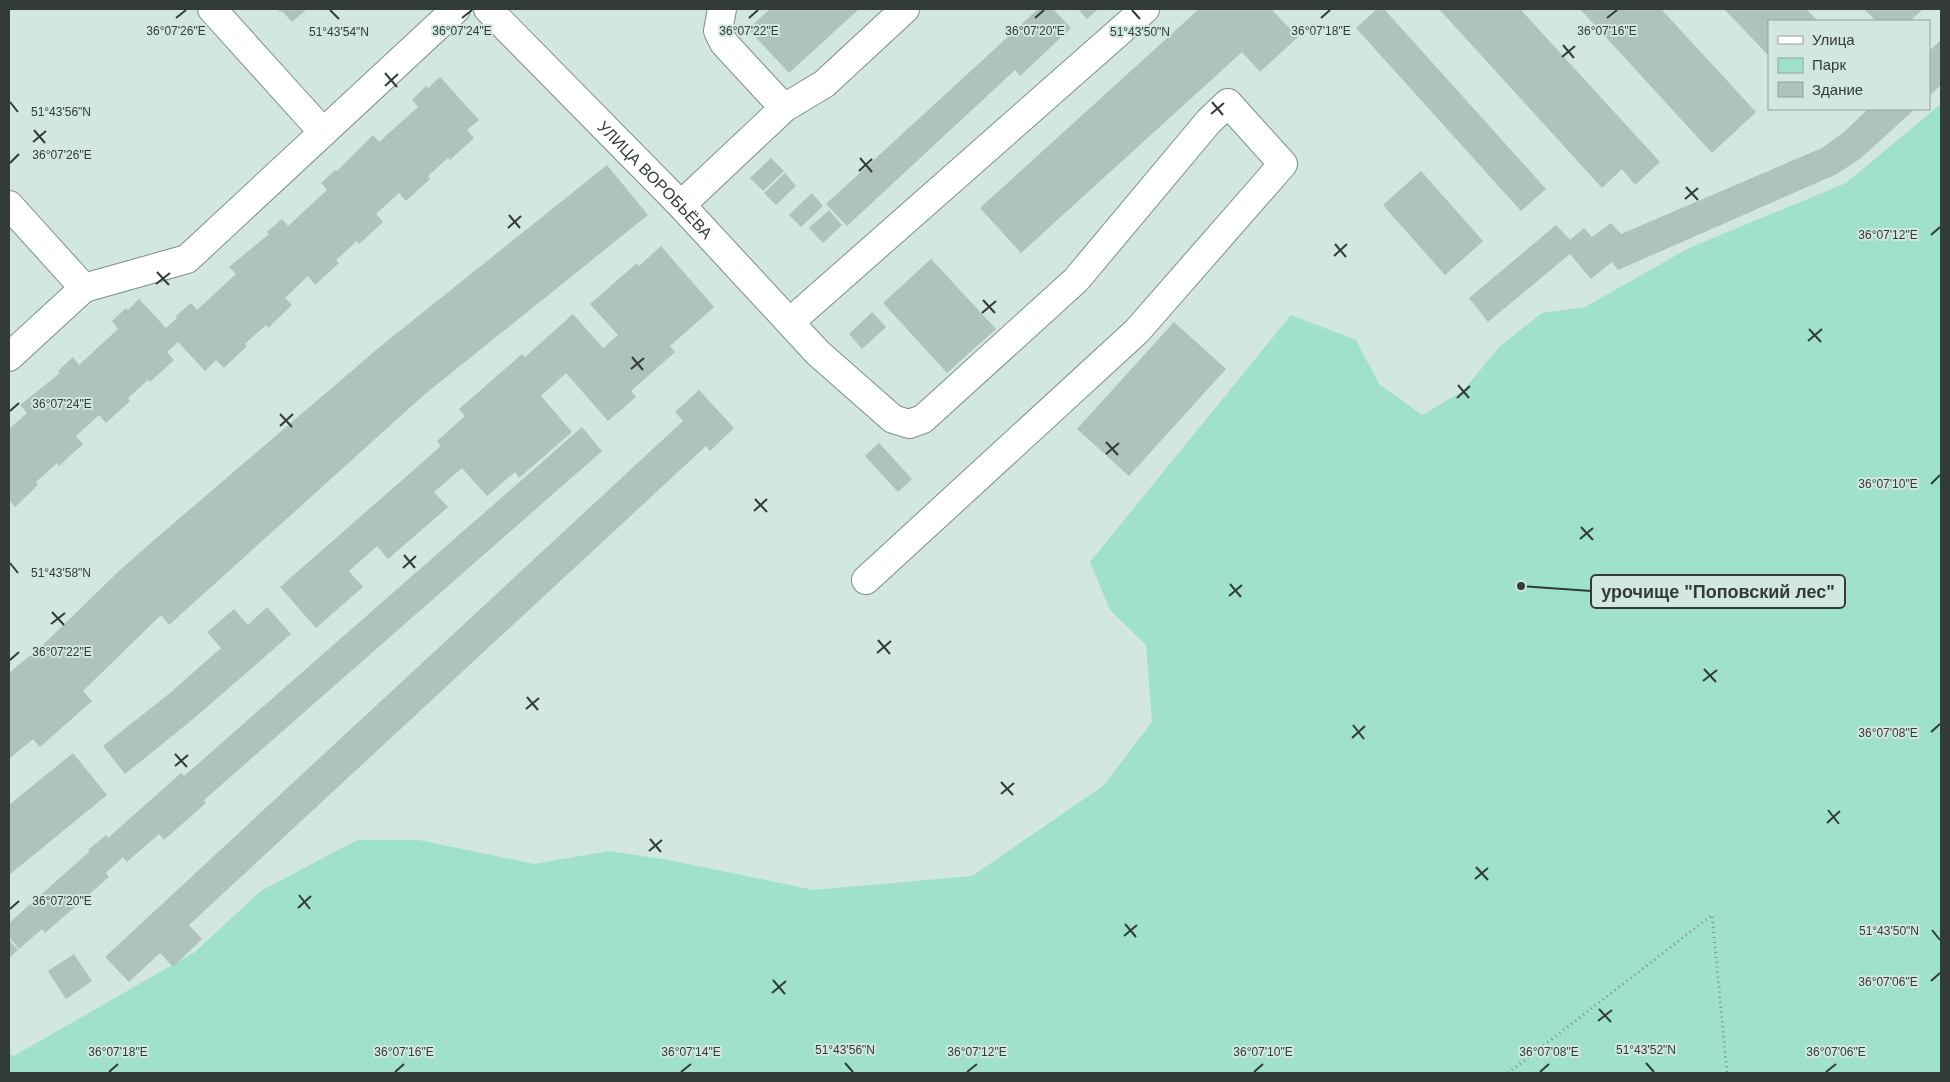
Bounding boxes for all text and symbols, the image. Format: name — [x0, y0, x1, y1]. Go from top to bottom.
legend — [1768, 20, 1930, 110]
text: 36°07'26"E — [146, 24, 206, 38]
text: 36°07'24"E — [432, 24, 492, 38]
text: 36°07'22"E — [719, 24, 779, 38]
text: 36°07'20"E — [1005, 24, 1065, 38]
text: 36°07'18"E — [1291, 24, 1351, 38]
text: 36°07'16"E — [1577, 24, 1637, 38]
text: 51°43'54"N — [309, 25, 369, 39]
text: 51°43'50"N — [1110, 25, 1170, 39]
text: Улица — [1812, 31, 1855, 48]
text: Парк — [1812, 56, 1846, 73]
text: Здание — [1812, 81, 1863, 98]
text: 51°43'56"N — [31, 105, 91, 119]
street label: УЛИЦА ВОРОБЬЁВА — [595, 118, 716, 242]
text: 36°07'26"E — [32, 148, 92, 162]
text: 36°07'12"E — [1858, 228, 1918, 242]
text: 36°07'24"E — [32, 397, 92, 411]
text: 36°07'10"E — [1858, 477, 1918, 491]
text: 51°43'58"N — [31, 566, 91, 580]
callout: урочище "Поповский лес" — [1591, 575, 1845, 608]
text: урочище "Поповский лес" — [1601, 582, 1835, 602]
text: 36°07'22"E — [32, 645, 92, 659]
text: 36°07'08"E — [1858, 726, 1918, 740]
text: 36°07'20"E — [32, 894, 92, 908]
text: 51°43'50"N — [1859, 924, 1919, 938]
text: 36°07'06"E — [1858, 975, 1918, 989]
text: 51°43'56"N — [815, 1043, 875, 1057]
text: 51°43'52"N — [1616, 1043, 1676, 1057]
text: 36°07'18"E — [88, 1045, 148, 1059]
text: 36°07'16"E — [374, 1045, 434, 1059]
text: 36°07'14"E — [661, 1045, 721, 1059]
text: 36°07'12"E — [947, 1045, 1007, 1059]
text: 36°07'10"E — [1233, 1045, 1293, 1059]
text: 36°07'08"E — [1519, 1045, 1579, 1059]
text: 36°07'06"E — [1806, 1045, 1866, 1059]

